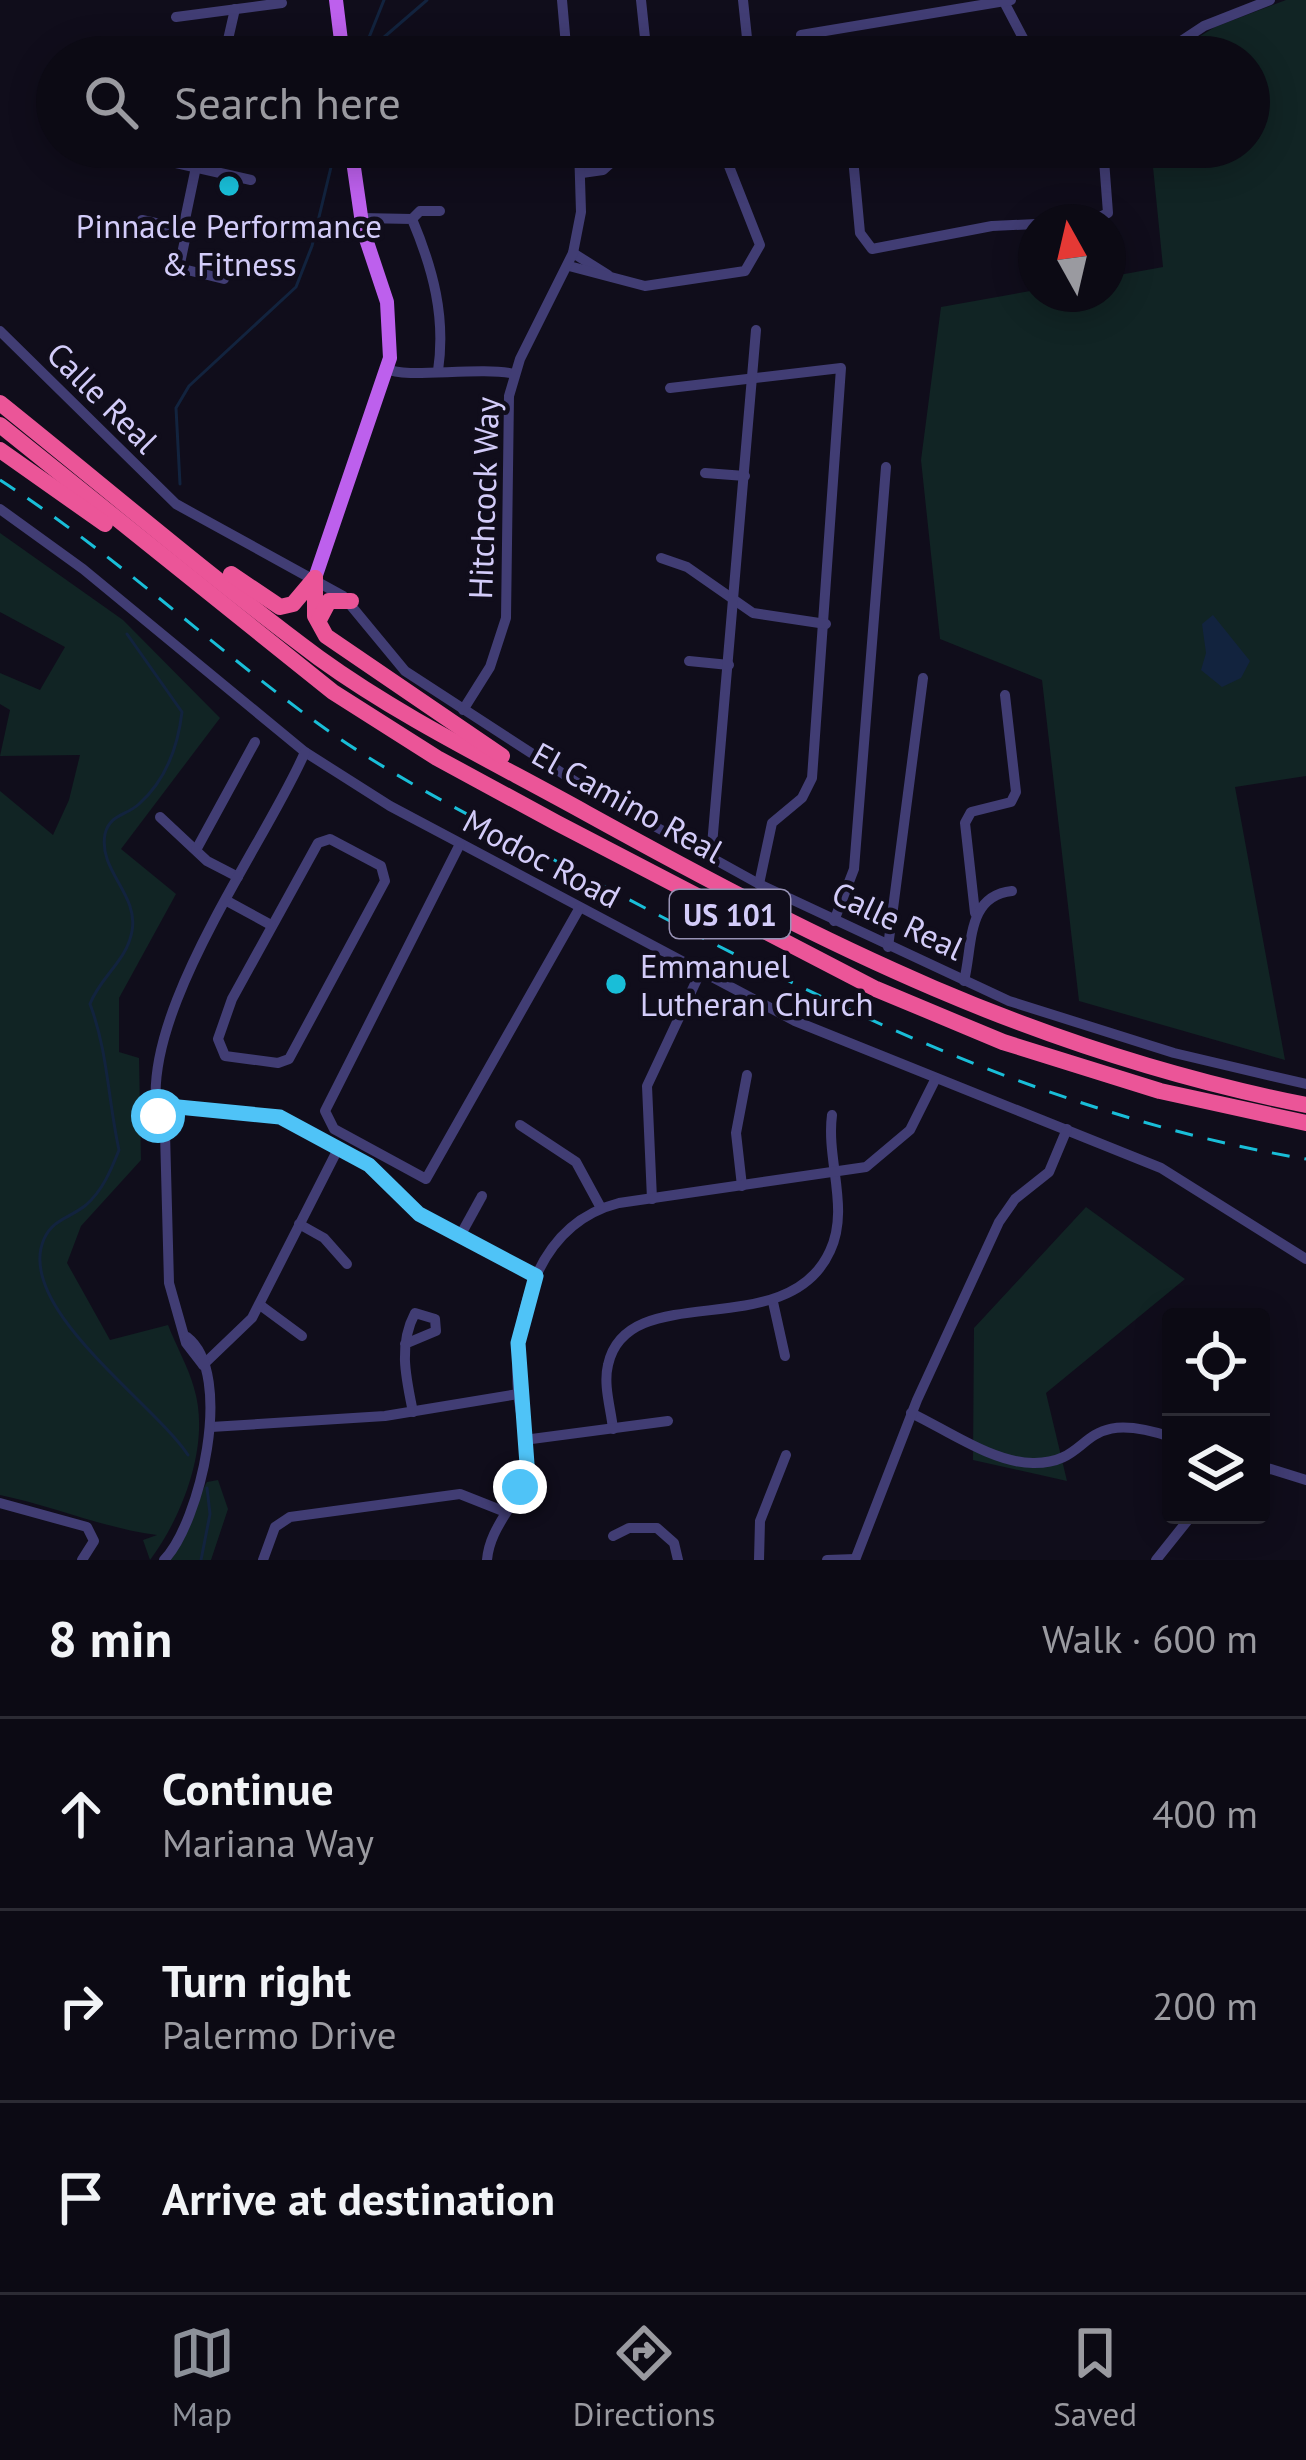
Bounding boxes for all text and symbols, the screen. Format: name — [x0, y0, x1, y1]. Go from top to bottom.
search box — [36, 36, 1270, 168]
icon: search — [78, 69, 144, 135]
text: Search here — [174, 73, 401, 131]
marker: Pinnacle Performance & Fitness — [216, 173, 242, 199]
place label: Pinnacle Performance & Fitness — [76, 204, 382, 285]
north arrow — [1018, 204, 1126, 312]
street label: Calle Real — [38, 332, 168, 462]
street label: Hitchcock Way — [458, 396, 508, 600]
street label: El Camino Real — [525, 732, 731, 872]
street label: Modoc Road — [456, 799, 628, 917]
street label: Calle Real — [825, 871, 971, 969]
road number: US 101 — [670, 890, 790, 938]
place label: Emmanuel Lutheran Church — [640, 944, 873, 1025]
marker: Emmanuel Lutheran Church — [603, 971, 629, 997]
route start — [131, 1089, 185, 1143]
map controls — [1162, 1308, 1270, 1524]
button: locate — [1162, 1308, 1270, 1416]
button: layers — [1162, 1416, 1270, 1524]
route end — [493, 1460, 547, 1514]
text: 8 min — [48, 1605, 172, 1671]
text: Walk · 600 m — [1042, 1613, 1258, 1664]
text: Continue — [162, 1759, 334, 1817]
icon: ahead — [48, 1781, 114, 1847]
text: 400 m — [1152, 1788, 1258, 1839]
text: Mariana Way — [162, 1817, 374, 1868]
text: Turn right — [162, 1951, 351, 2009]
icon: right — [48, 1973, 114, 2039]
text: 200 m — [1152, 1980, 1258, 2031]
text: Palermo Drive — [162, 2009, 397, 2060]
icon: arrive — [48, 2165, 114, 2231]
text: Arrive at destination — [162, 2169, 555, 2227]
tab: Map — [169, 2320, 235, 2435]
tab: Directions — [573, 2320, 715, 2435]
tab: Saved — [1053, 2320, 1137, 2435]

